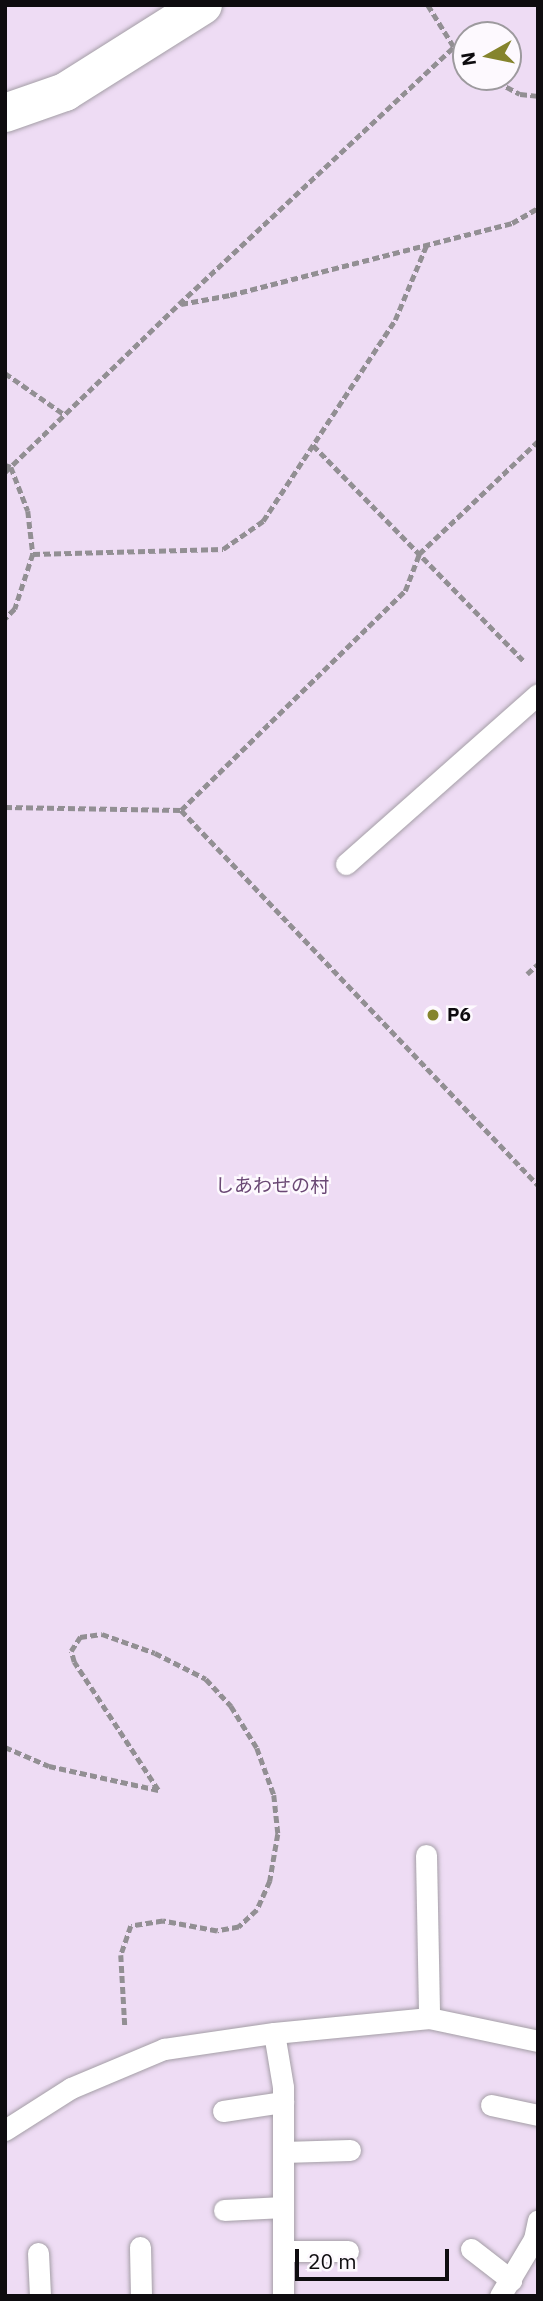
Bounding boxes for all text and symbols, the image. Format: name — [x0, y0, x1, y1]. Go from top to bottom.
north arrow — [452, 21, 522, 91]
text: N — [455, 50, 481, 68]
place label: P6 — [447, 1004, 471, 1026]
marker: P6 — [425, 1007, 441, 1023]
park label: しあわせの村 — [215, 1175, 329, 1197]
scale bar — [298, 2234, 452, 2278]
text: 20 m — [308, 2247, 357, 2275]

